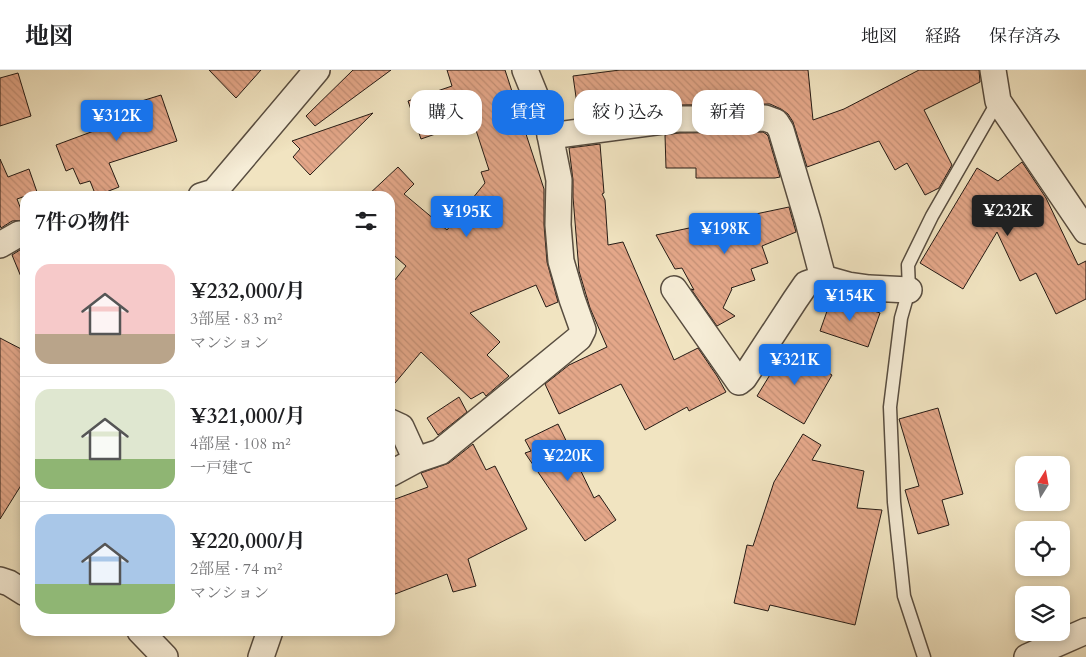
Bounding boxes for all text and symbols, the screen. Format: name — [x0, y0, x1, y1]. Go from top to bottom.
text: 地図 — [25, 20, 73, 53]
text: 地図 — [861, 24, 897, 49]
text: 経路 — [925, 24, 961, 49]
text: 保存済み — [989, 24, 1061, 49]
chip: 購入 — [410, 90, 482, 135]
chip: 賃貸 — [492, 90, 564, 135]
chip: 絞り込み — [574, 90, 682, 135]
chip: 新着 — [692, 90, 764, 135]
pin: ¥312K — [82, 100, 152, 142]
text: ¥312K — [92, 105, 142, 127]
pin: ¥232K — [973, 194, 1043, 237]
pin: ¥195K — [432, 196, 502, 238]
text: ¥232K — [983, 200, 1033, 222]
text: ¥195K — [442, 201, 492, 223]
icon: filters — [352, 207, 380, 235]
text: 7件の物件 — [35, 208, 130, 237]
pin: ¥198K — [690, 212, 760, 255]
text: ¥198K — [700, 218, 750, 240]
text: ¥232,000/月 — [190, 277, 306, 306]
pin: ¥154K — [815, 280, 885, 322]
icon: home — [75, 284, 135, 344]
text: ¥154K — [825, 285, 875, 307]
text: 3部屋 · 83 m² — [190, 308, 282, 330]
text: マンション — [190, 332, 269, 354]
pin: ¥321K — [760, 344, 830, 386]
text: ¥321K — [770, 349, 820, 371]
text: ¥321,000/月 — [190, 402, 306, 431]
icon: home — [75, 409, 135, 469]
text: 4部屋 · 108 m² — [190, 433, 291, 455]
pin: ¥220K — [533, 440, 603, 482]
text: ¥220K — [543, 445, 593, 467]
north arrow — [1015, 456, 1070, 511]
map controls — [1015, 456, 1070, 641]
text: 一戸建て — [190, 457, 254, 479]
button: locate — [1015, 521, 1070, 576]
text: ¥220,000/月 — [190, 527, 306, 556]
icon: home — [75, 534, 135, 594]
text: 2部屋 · 74 m² — [190, 558, 282, 580]
text: マンション — [190, 582, 269, 604]
button: layers — [1015, 586, 1070, 641]

